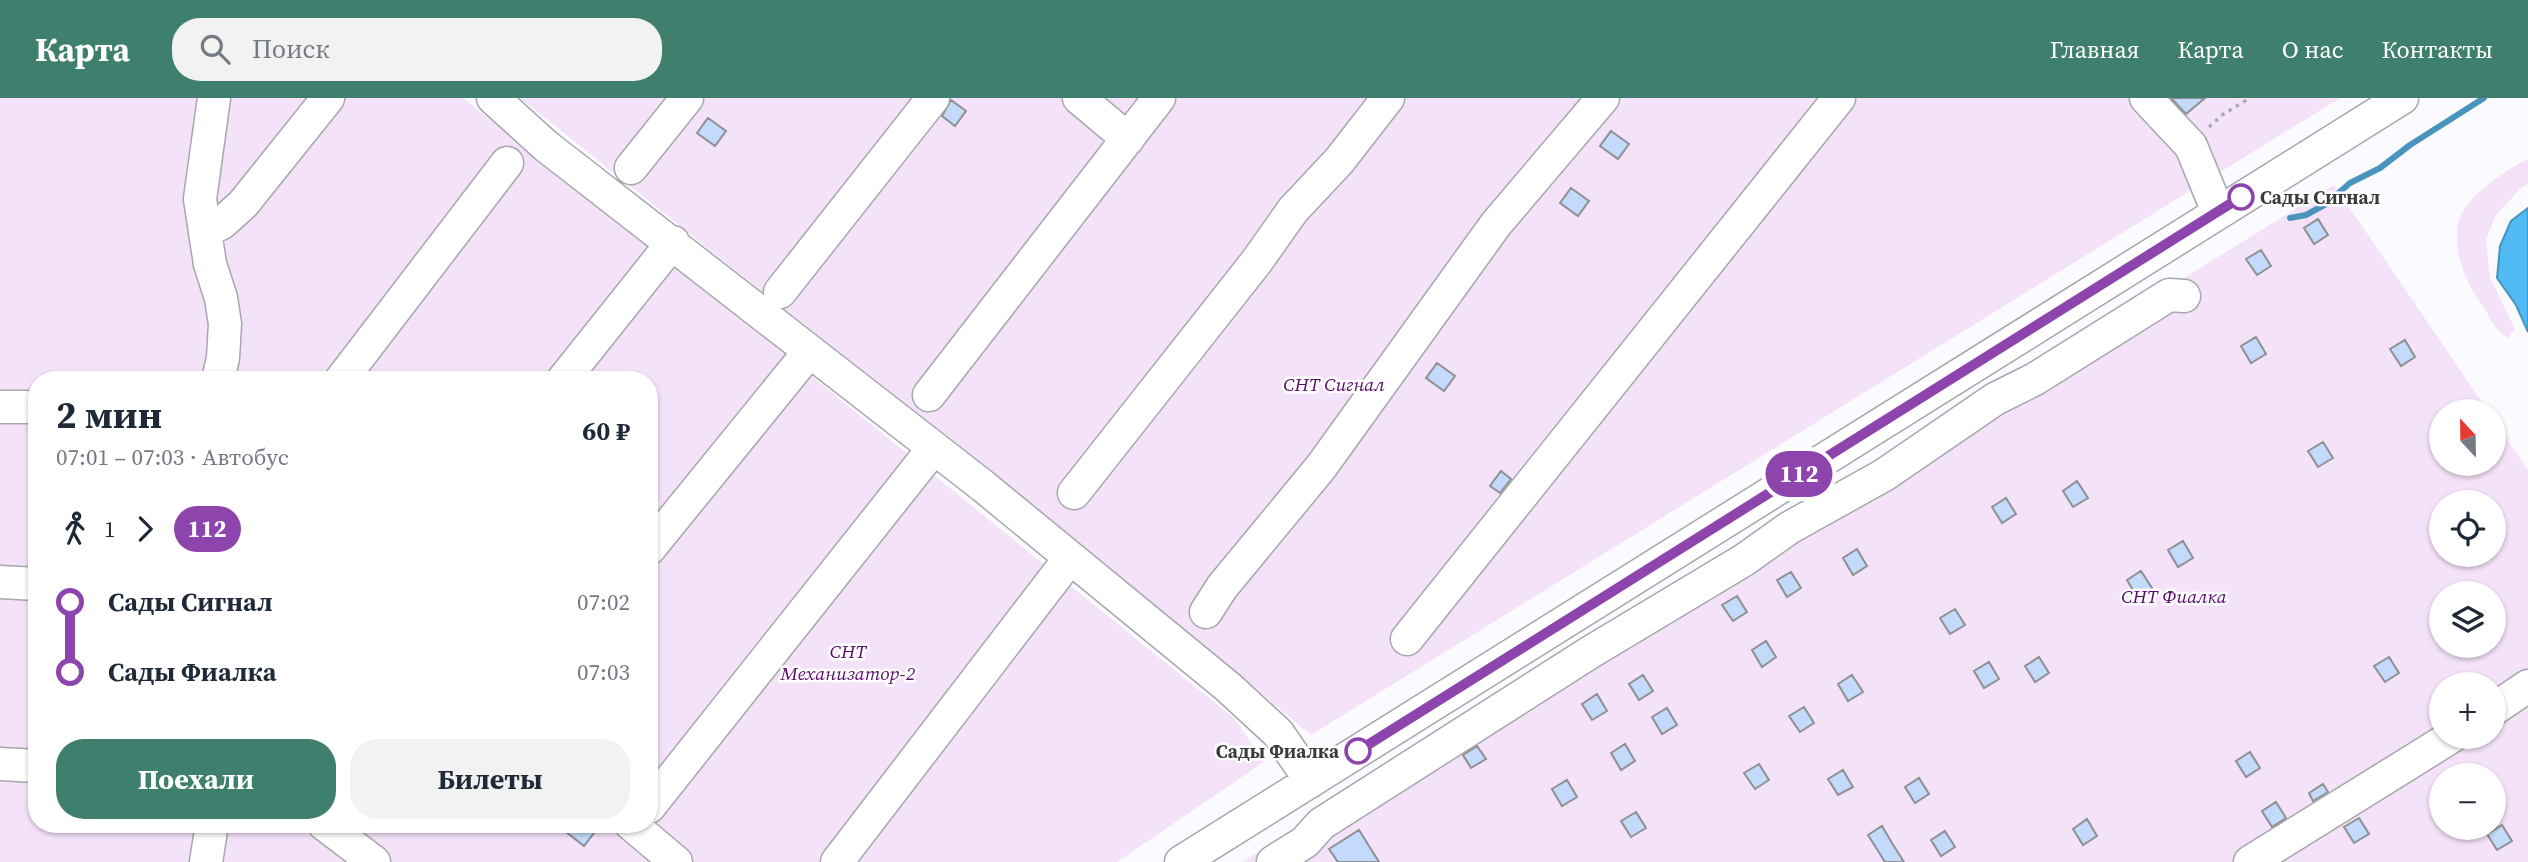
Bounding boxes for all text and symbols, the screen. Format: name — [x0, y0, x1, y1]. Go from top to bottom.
search box — [172, 18, 662, 81]
text: Карта — [35, 27, 130, 72]
icon: search — [196, 30, 234, 68]
text: Поиск — [252, 31, 330, 67]
text: Главная — [2050, 33, 2139, 66]
text: Карта — [2177, 33, 2244, 66]
text: О нас — [2282, 33, 2343, 66]
text: Контакты — [2381, 33, 2493, 66]
marker: Сады Сигнал — [2228, 184, 2254, 210]
place label: Сады Сигнал — [2260, 184, 2380, 210]
park label: СНТ Сигнал — [1283, 371, 1385, 397]
text: 2 мин — [56, 389, 162, 441]
north arrow — [2429, 399, 2506, 476]
map controls — [2429, 399, 2506, 840]
text: 60 ₽ — [582, 413, 630, 449]
text: 07:01 – 07:03 · Автобус — [56, 441, 289, 473]
line badge: 112 — [1759, 451, 1839, 497]
text: 112 — [1779, 457, 1819, 490]
button: locate — [2429, 490, 2506, 567]
icon: walk — [56, 510, 94, 548]
icon: forward — [126, 510, 164, 548]
text: 112 — [188, 512, 227, 545]
text: 1 — [104, 513, 116, 545]
button: layers — [2429, 581, 2506, 658]
park label: СНТ Фиалка — [2121, 583, 2227, 609]
text: Сады Сигнал — [108, 584, 273, 620]
text: 07:02 — [577, 586, 630, 618]
park label: СНТ Механизатор-2 — [780, 638, 916, 686]
text: Сады Фиалка — [108, 654, 277, 690]
text: 07:03 — [577, 656, 630, 688]
button: + — [2429, 672, 2506, 749]
place label: Сады Фиалка — [1216, 738, 1340, 764]
marker: Сады Фиалка — [1345, 738, 1371, 764]
button: Поехали — [56, 739, 336, 819]
button: Билеты — [350, 739, 630, 819]
button: − — [2429, 763, 2506, 840]

